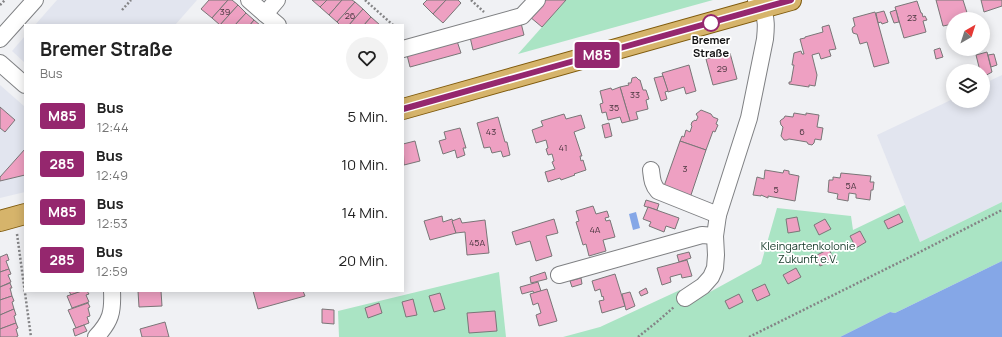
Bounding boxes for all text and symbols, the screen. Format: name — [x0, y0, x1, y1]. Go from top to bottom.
house number: 39 — [220, 5, 230, 18]
house number: 26 — [345, 9, 356, 22]
house number: 23 — [907, 11, 917, 24]
north arrow — [946, 12, 990, 56]
map controls — [946, 12, 990, 108]
marker: Bremer Straße — [702, 14, 720, 32]
place label: Bremer Straße — [692, 32, 731, 60]
text: Bremer Straße — [40, 36, 173, 62]
button: heart — [346, 37, 388, 79]
line badge: M85 — [574, 42, 620, 68]
text: M85 — [583, 45, 611, 64]
house number: 29 — [717, 62, 727, 75]
text: Bus — [40, 64, 63, 82]
button: layers — [946, 64, 990, 108]
house number: 33 — [630, 88, 640, 101]
text: Bus — [97, 97, 124, 118]
house number: 35 — [609, 101, 619, 114]
text: M85 — [48, 106, 77, 125]
text: 5 Min. — [348, 106, 388, 127]
text: 12:44 — [97, 118, 129, 136]
house number: 43 — [486, 125, 496, 138]
house number: 6 — [799, 125, 805, 138]
house number: 41 — [559, 141, 567, 154]
text: Bus — [96, 145, 123, 166]
text: 285 — [49, 154, 75, 173]
text: 10 Min. — [341, 154, 388, 175]
house number: 3 — [683, 162, 688, 175]
text: 12:49 — [96, 166, 128, 184]
house number: 5A — [846, 179, 857, 192]
house number: 5 — [773, 183, 779, 196]
text: Bus — [97, 193, 124, 214]
text: M85 — [48, 202, 77, 221]
text: 14 Min. — [341, 202, 388, 223]
text: 12:53 — [97, 214, 128, 232]
house number: 4A — [589, 223, 601, 236]
house number: 45A — [469, 236, 485, 249]
park label: Kleingartenkolonie Zukunft e.V. — [761, 238, 856, 266]
text: Bus — [96, 241, 123, 262]
text: 285 — [49, 250, 75, 269]
text: 20 Min. — [338, 250, 388, 271]
text: 12:59 — [96, 262, 128, 280]

